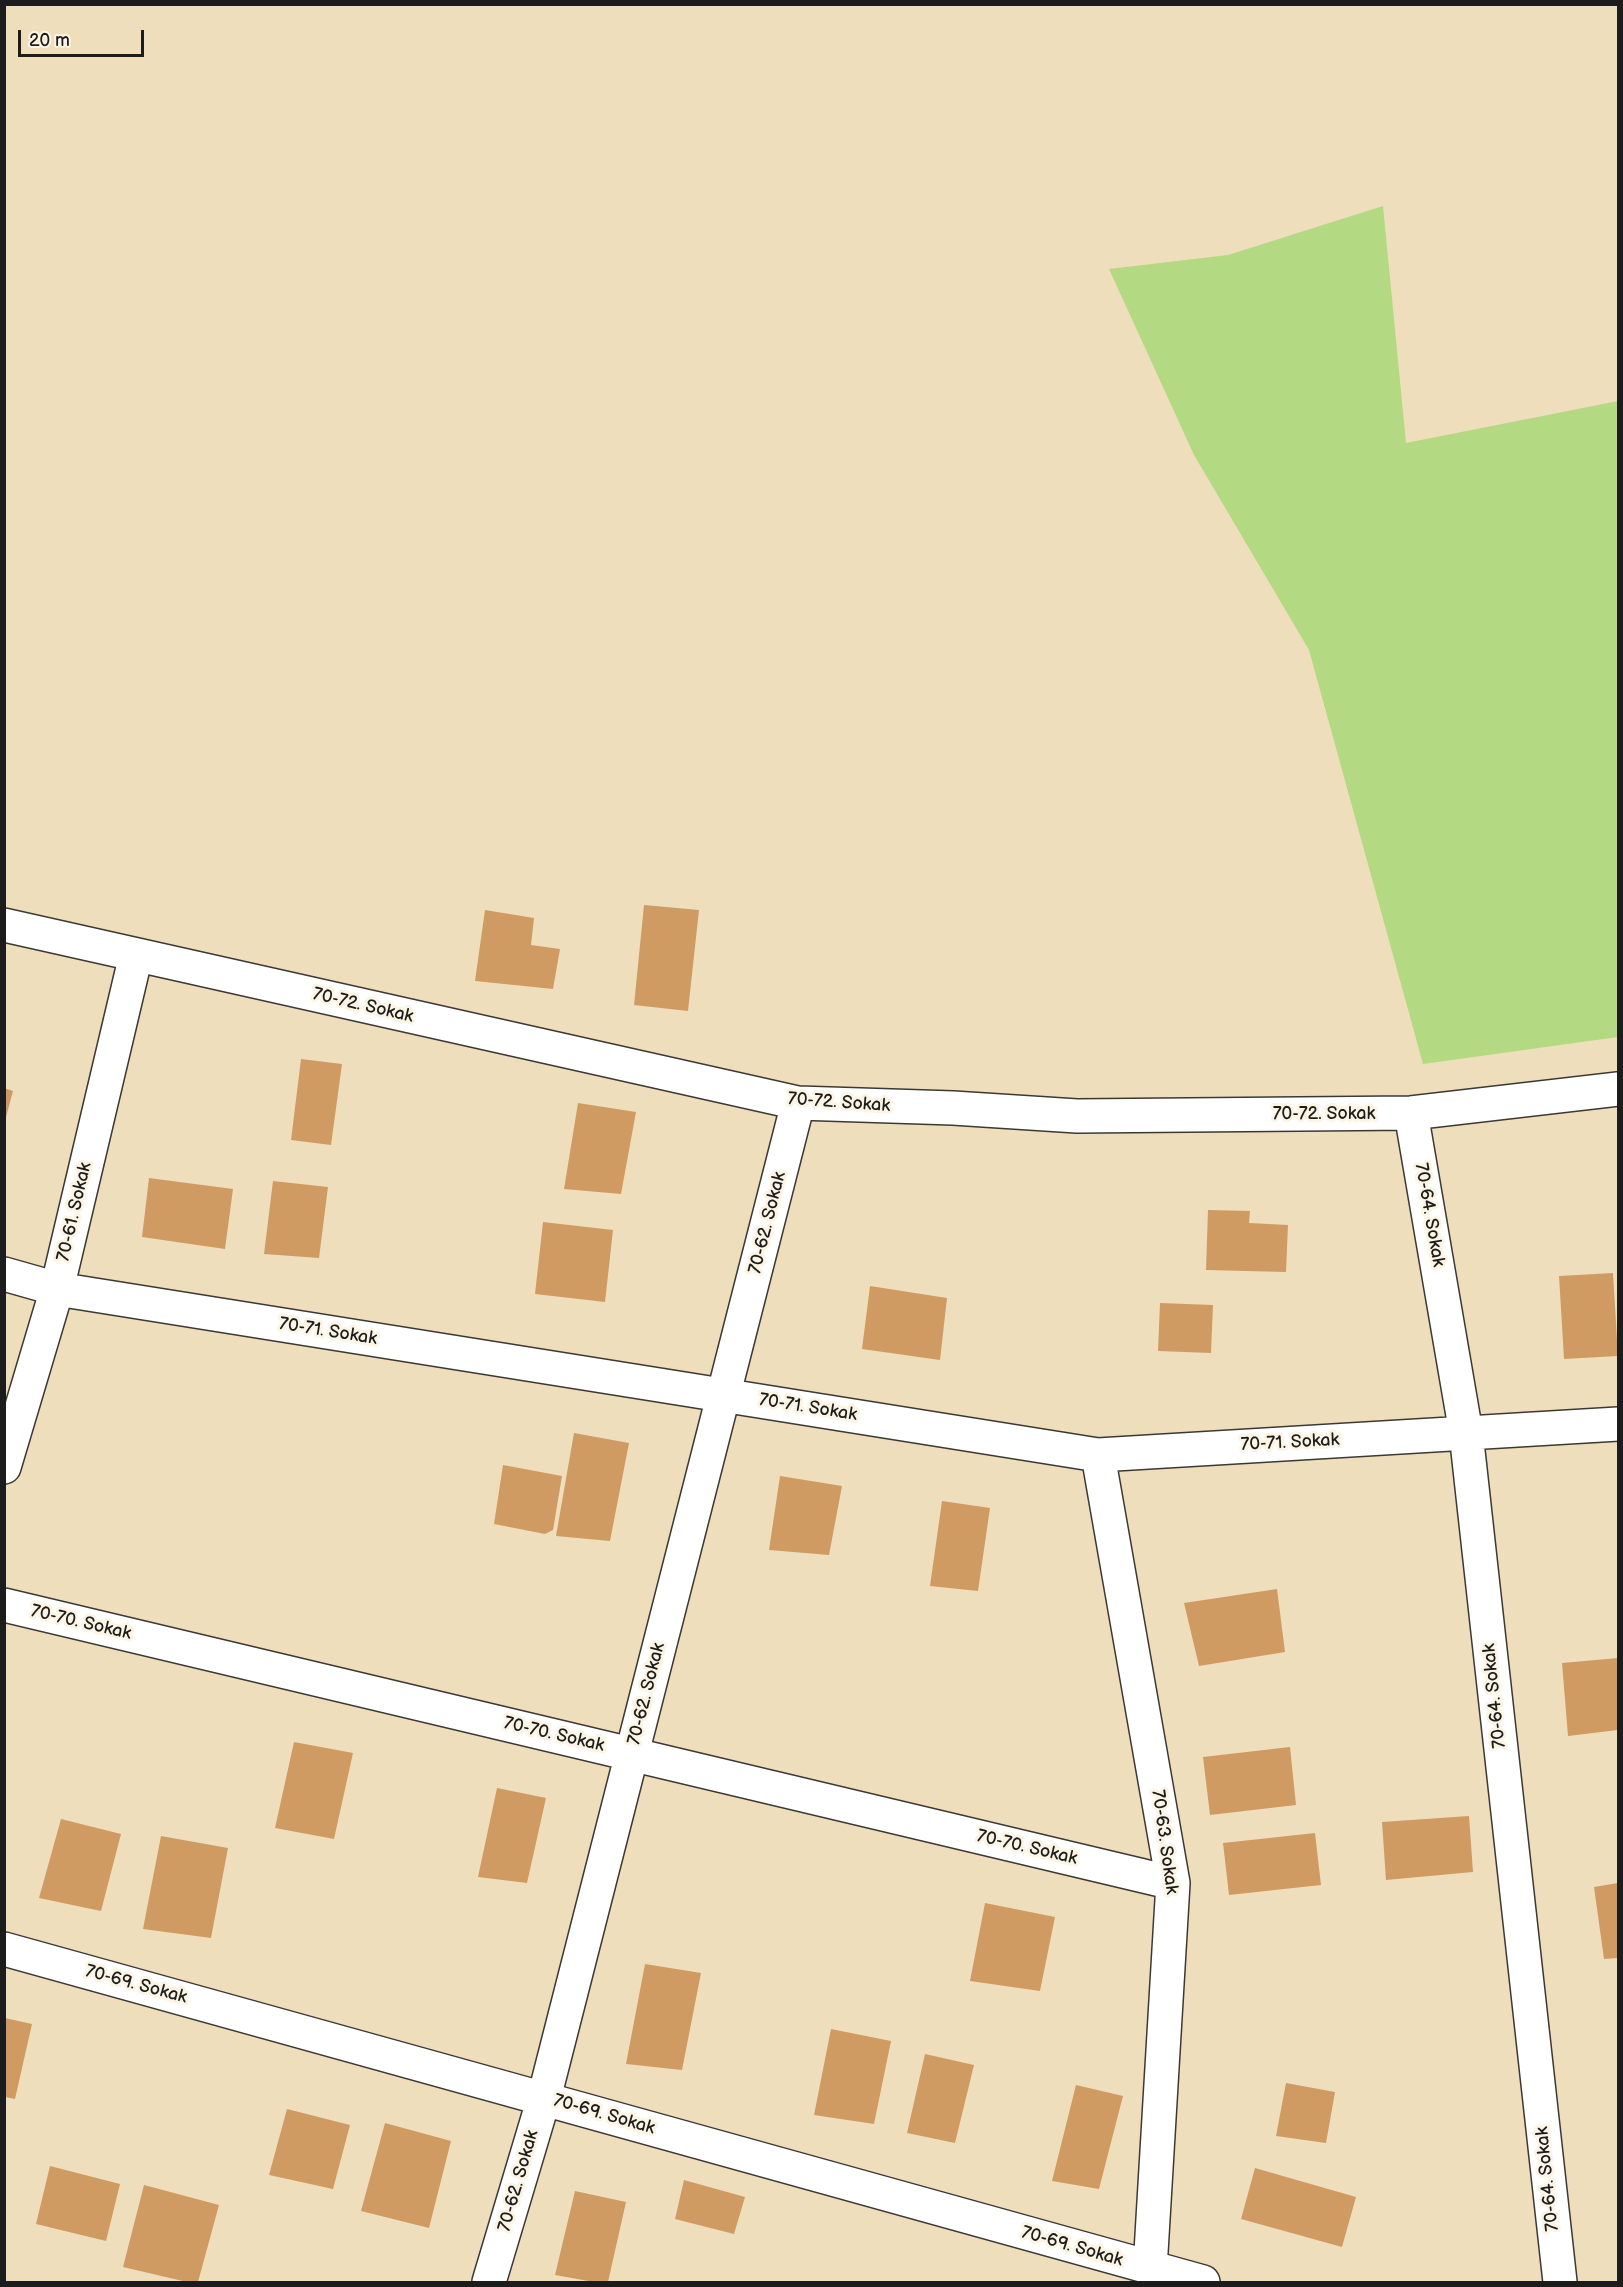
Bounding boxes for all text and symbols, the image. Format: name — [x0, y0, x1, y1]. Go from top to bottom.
scale bar — [21, 18, 147, 56]
text: 20 m — [29, 30, 70, 51]
street label: 70-72. Sokak — [311, 984, 415, 1028]
street label: 70-72. Sokak — [787, 1089, 891, 1117]
street label: 70-72. Sokak — [1273, 1103, 1375, 1125]
street label: 70-61. Sokak — [53, 1160, 97, 1264]
street label: 70-64. Sokak — [1409, 1161, 1449, 1269]
street label: 70-62. Sokak — [745, 1170, 791, 1276]
street label: 70-71. Sokak — [278, 1314, 378, 1350]
street label: 70-71. Sokak — [758, 1390, 858, 1426]
street label: 70-71. Sokak — [1240, 1430, 1340, 1456]
street label: 70-70. Sokak — [29, 1601, 133, 1645]
street label: 70-62. Sokak — [624, 1641, 670, 1747]
street label: 70-64. Sokak — [1479, 1643, 1511, 1749]
street label: 70-70. Sokak — [502, 1713, 606, 1757]
street label: 70-63. Sokak — [1146, 1788, 1182, 1896]
street label: 70-70. Sokak — [975, 1826, 1079, 1870]
street label: 70-69. Sokak — [83, 1961, 189, 2009]
street label: 70-69. Sokak — [551, 2090, 657, 2140]
street label: 70-64. Sokak — [1532, 2126, 1564, 2232]
street label: 70-62. Sokak — [494, 2128, 544, 2234]
street label: 70-69. Sokak — [1019, 2222, 1125, 2272]

